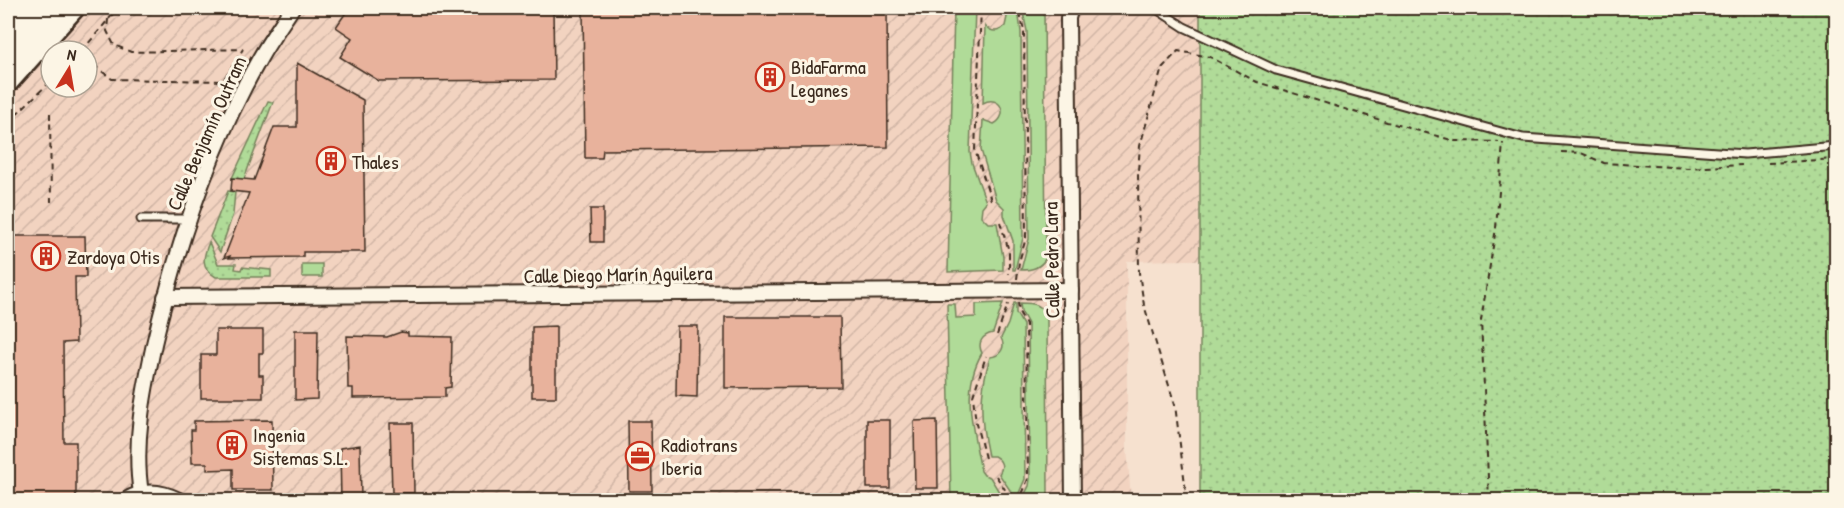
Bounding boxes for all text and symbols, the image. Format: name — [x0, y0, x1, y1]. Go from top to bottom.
north arrow — [39, 39, 99, 99]
text: N — [66, 43, 79, 66]
street label: Calle Benjamín Outram — [160, 51, 252, 215]
place label: BidaFarma Leganes — [791, 53, 866, 103]
building icon: BidaFarma Leganes — [754, 61, 786, 93]
building icon: Thales — [315, 145, 347, 177]
place label: Thales — [352, 148, 399, 175]
street label: Calle Pedro Lara — [1036, 201, 1066, 319]
building icon: Zardoya Otis — [30, 240, 62, 272]
place label: Zardoya Otis — [67, 243, 160, 270]
street label: Calle Diego Marín Aguilera — [523, 259, 713, 289]
place label: Ingenia Sistemas S.L. — [253, 421, 348, 471]
building icon: Ingenia Sistemas S.L. — [216, 429, 248, 461]
place label: Radiotrans Iberia — [661, 431, 738, 481]
office icon: Radiotrans Iberia — [624, 440, 656, 472]

